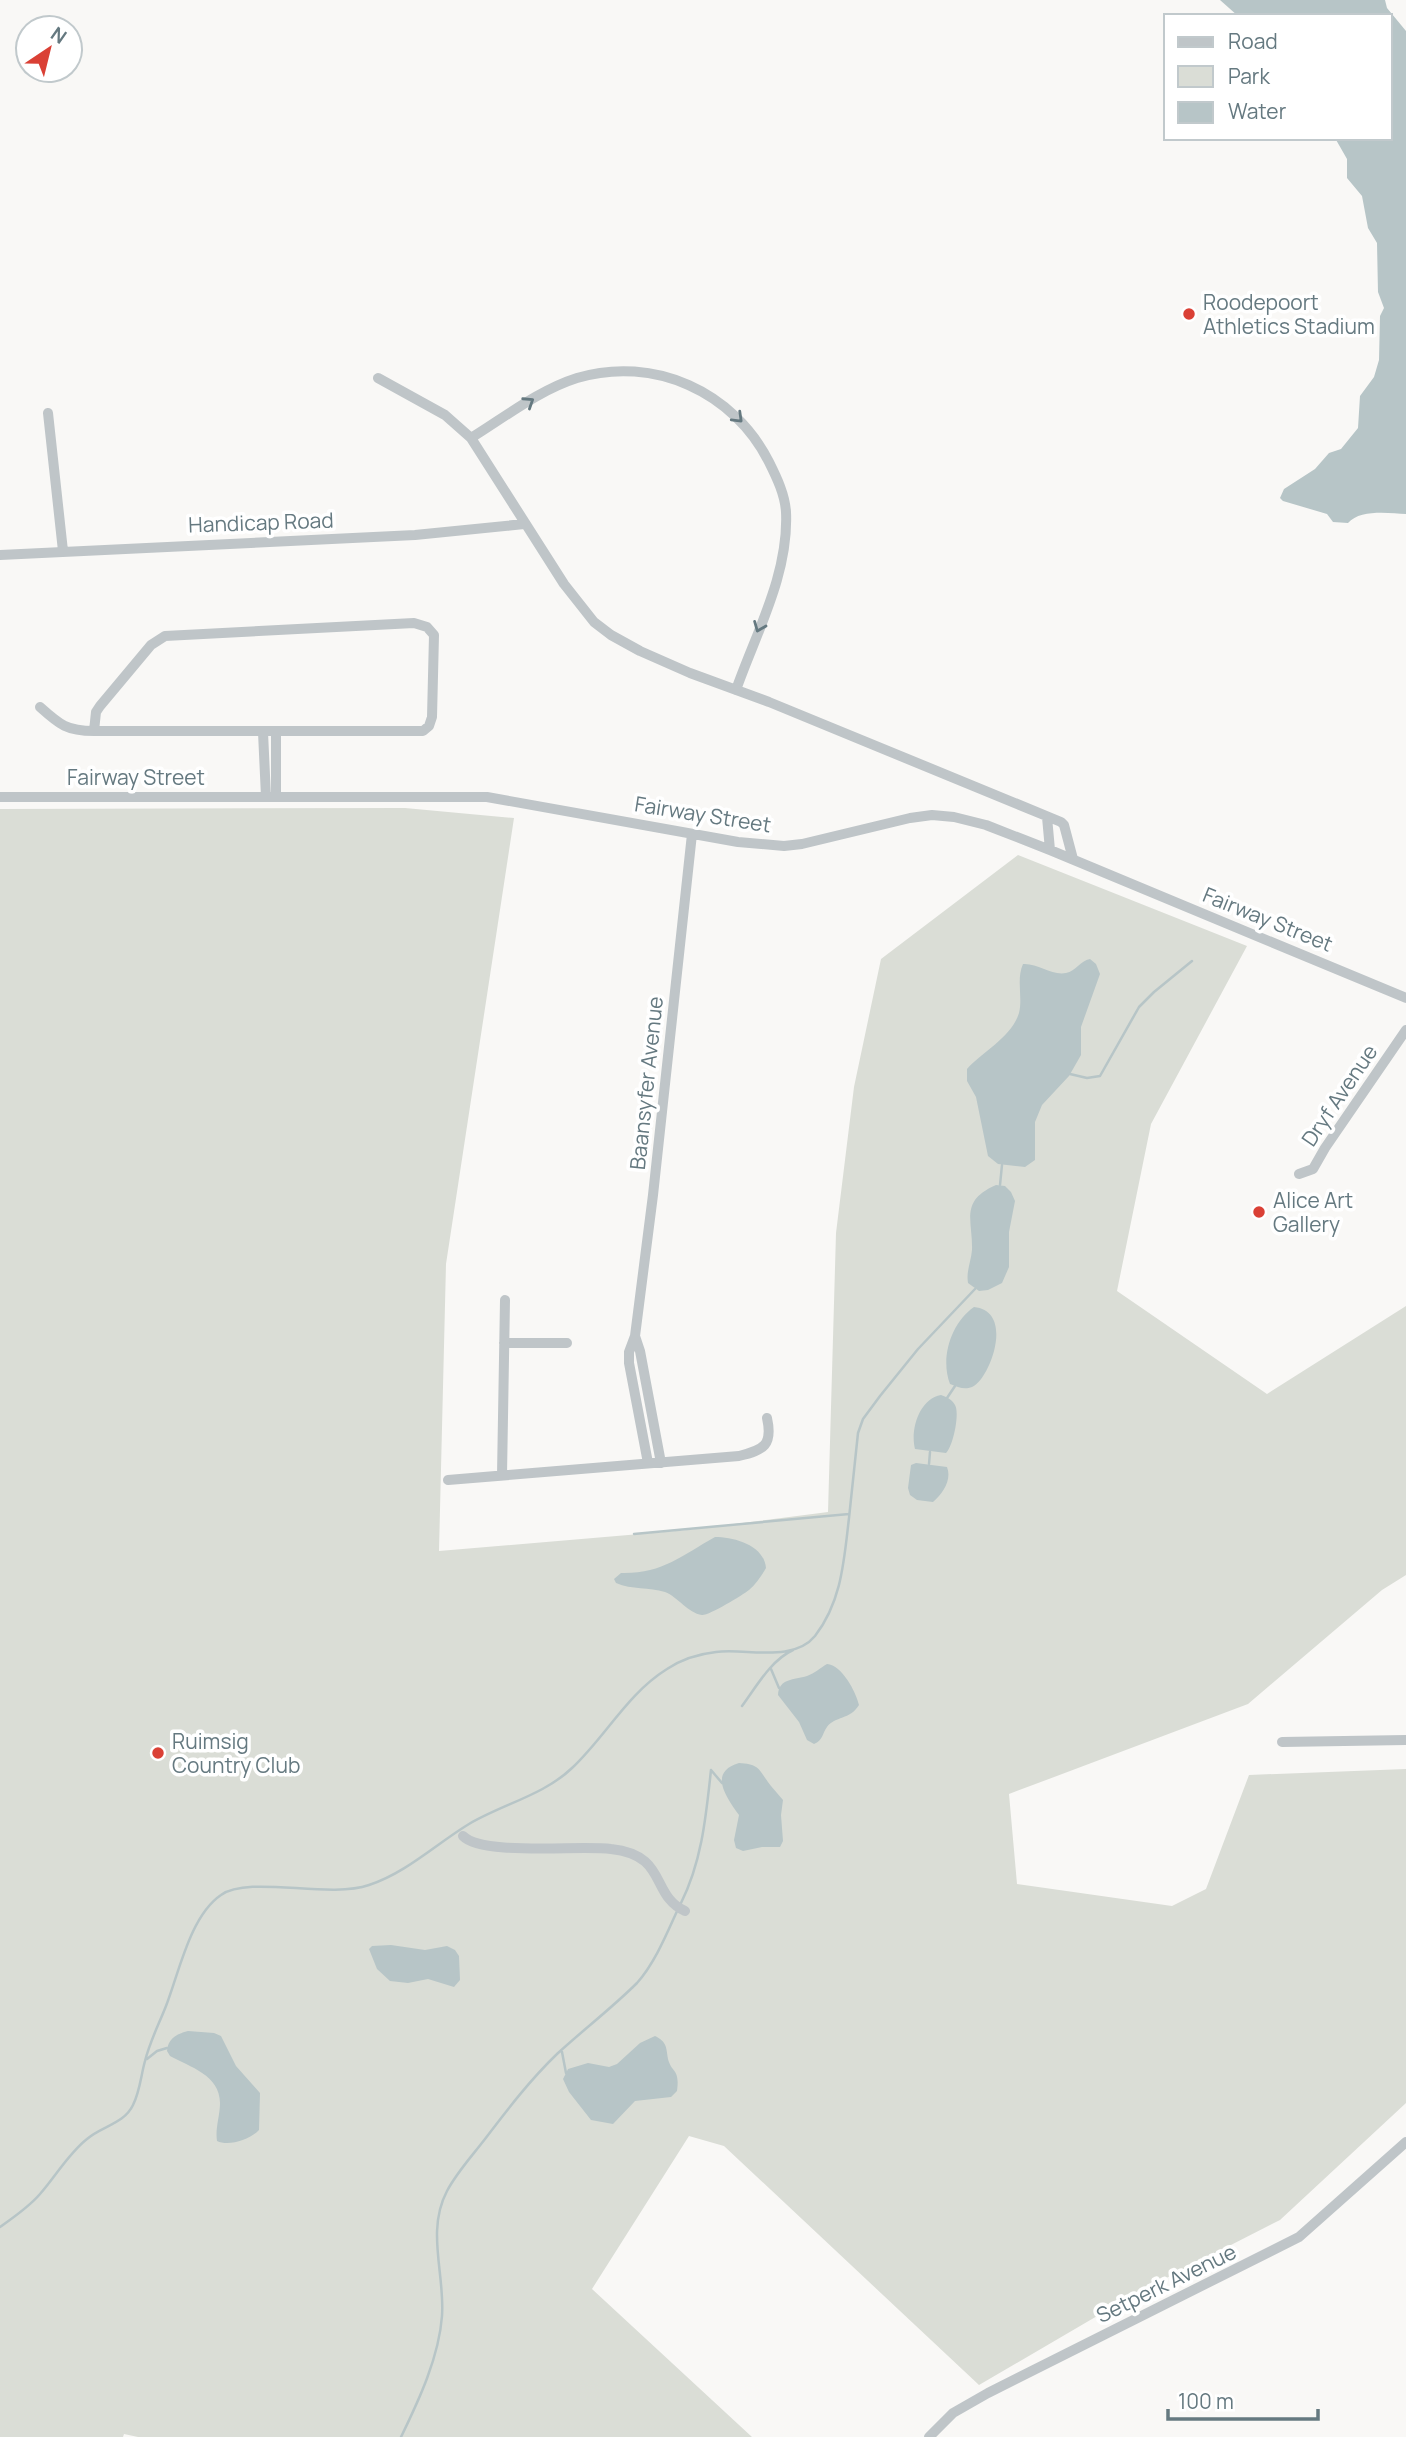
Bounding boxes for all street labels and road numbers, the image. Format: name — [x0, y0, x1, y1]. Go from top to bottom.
street label: Handicap Road — [188, 505, 334, 539]
street label: Fairway Street — [67, 763, 205, 791]
street label: Fairway Street — [633, 789, 773, 839]
street label: Fairway Street — [1199, 880, 1337, 958]
street label: Baansyfer Avenue — [623, 995, 669, 1171]
street label: Dryf Avenue — [1295, 1039, 1383, 1151]
street label: Setperk Avenue — [1091, 2237, 1241, 2329]

